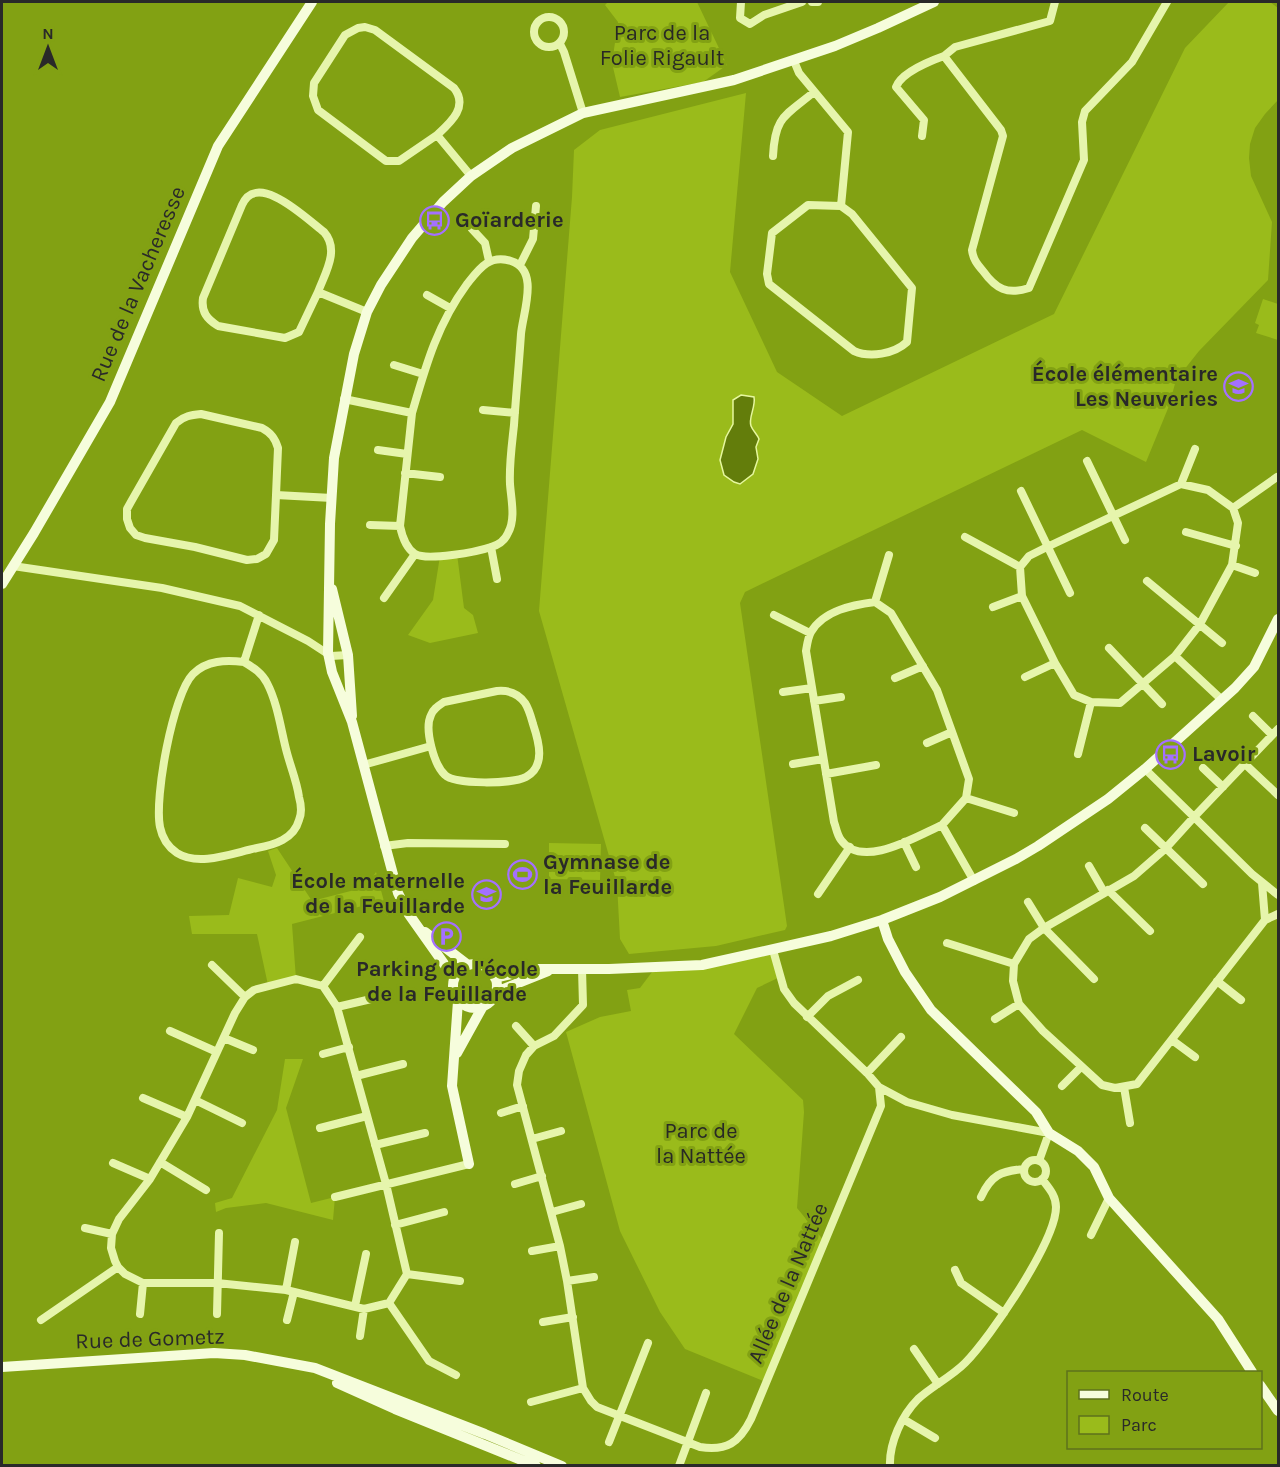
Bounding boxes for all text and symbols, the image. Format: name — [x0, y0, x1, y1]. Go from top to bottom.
north arrow — [18, 18, 78, 78]
park label: Parc de la Folie Rigault — [600, 20, 724, 71]
text: N — [42, 24, 54, 43]
street label: Rue de la Vacheresse — [85, 182, 191, 386]
bus stop icon: Goïarderie — [418, 204, 450, 236]
place label: Goïarderie — [455, 207, 564, 233]
place label: École élémentaire Les Neuveries — [1032, 360, 1218, 412]
school or university icon: École élémentaire Les Neuveries — [1223, 371, 1255, 403]
bus stop icon: Lavoir — [1155, 738, 1187, 770]
place label: Lavoir — [1192, 741, 1256, 767]
place label: Gymnase de la Feuillarde — [543, 849, 672, 900]
sports icon: Gymnase de la Feuillarde — [506, 859, 538, 891]
place label: École maternelle de la Feuillarde — [291, 867, 465, 919]
school or university icon: École maternelle de la Feuillarde — [470, 878, 502, 910]
parking icon: Parking de l'école de la Feuillarde — [431, 921, 463, 953]
place label: Parking de l'école de la Feuillarde — [356, 956, 538, 1007]
park label: Parc de la Nattée — [656, 1118, 746, 1169]
street label: Allée de la Nattée — [742, 1199, 834, 1367]
street label: Rue de Gometz — [75, 1323, 225, 1355]
legend — [1067, 1371, 1262, 1449]
text: Route — [1121, 1384, 1169, 1406]
text: Parc — [1121, 1414, 1157, 1436]

